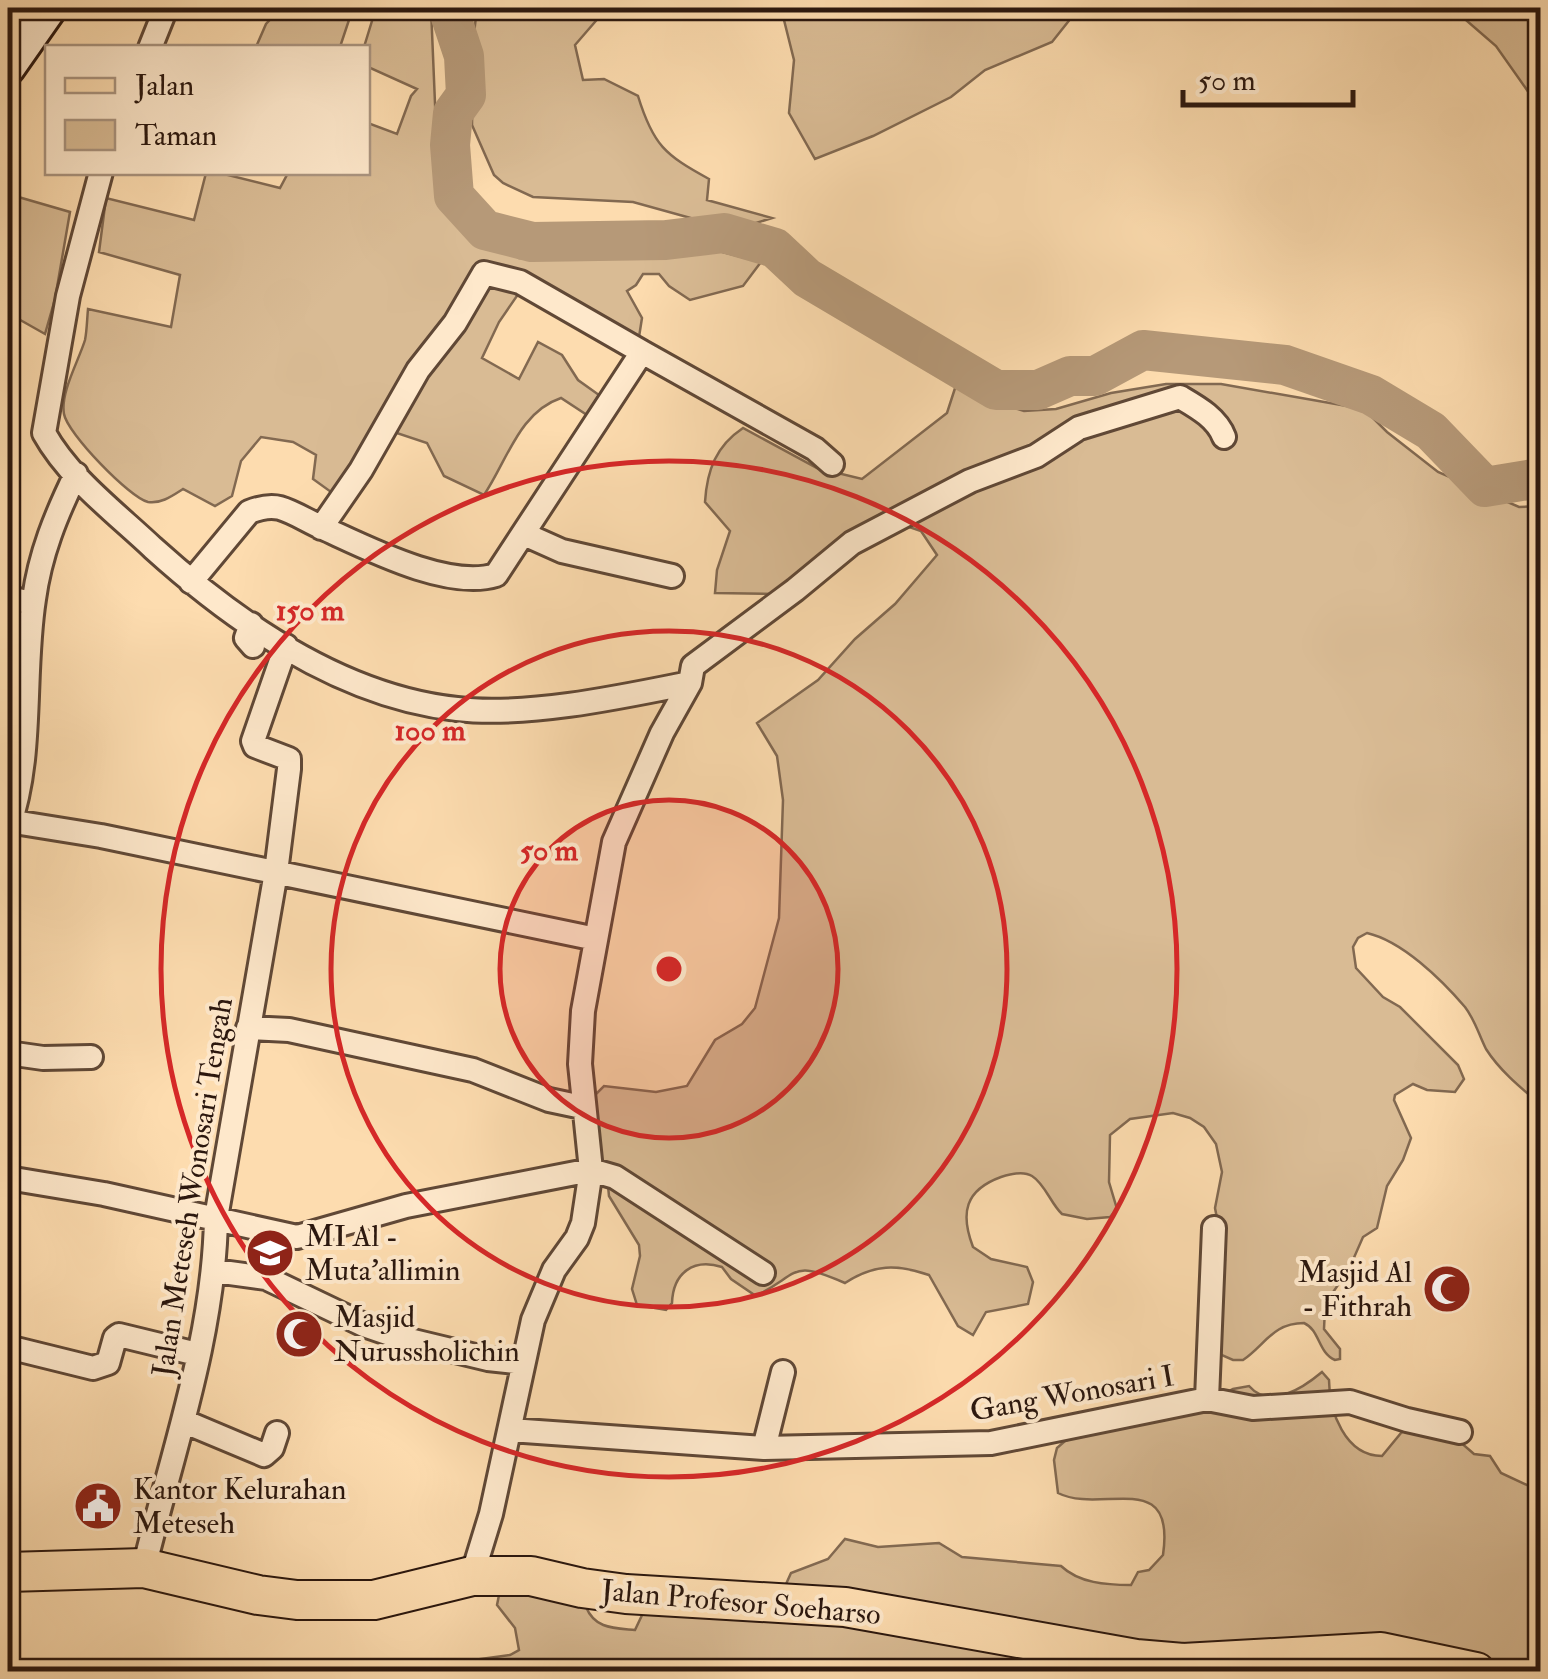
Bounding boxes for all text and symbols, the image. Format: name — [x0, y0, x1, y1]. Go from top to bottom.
legend — [45, 45, 370, 175]
scale bar — [1183, 45, 1353, 107]
text: 50 m — [1198, 62, 1256, 99]
text: Jalan — [134, 67, 194, 104]
text: Taman — [135, 117, 217, 154]
text: 150 m — [276, 592, 345, 629]
text: 100 m — [395, 712, 466, 749]
text: 50 m — [520, 832, 579, 869]
centre of rings — [651, 951, 687, 987]
street label: Jalan Meteseh Wonosari Tengah — [144, 995, 241, 1380]
place label: MI Al - Muta'allimin — [305, 1218, 460, 1289]
school or university icon: MI Al - Muta'allimin — [244, 1227, 296, 1279]
place label: Masjid Al - Fithrah — [1298, 1254, 1412, 1325]
mosque icon: Masjid Al - Fithrah — [1421, 1263, 1473, 1315]
place label: Masjid Nurussholichin — [334, 1299, 520, 1370]
mosque icon: Masjid Nurussholichin — [273, 1308, 325, 1360]
street label: Gang Wonosari I — [967, 1357, 1177, 1430]
place label: Kantor Kelurahan Meteseh — [133, 1471, 346, 1542]
public building icon: Kantor Kelurahan Meteseh — [72, 1480, 124, 1532]
street label: Jalan Profesor Soeharso — [599, 1572, 882, 1633]

